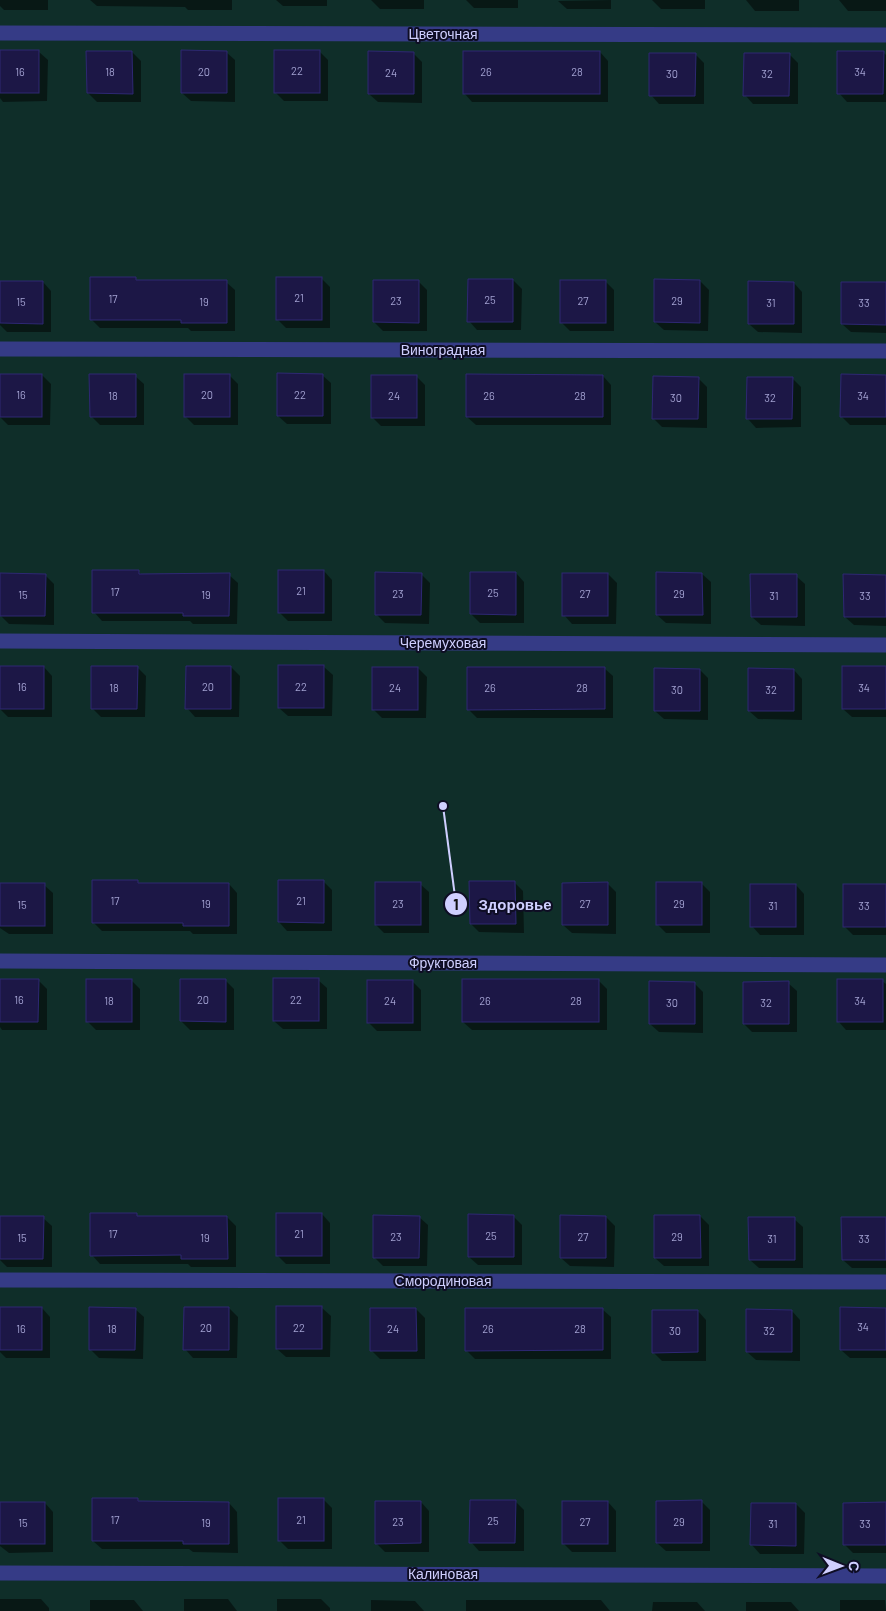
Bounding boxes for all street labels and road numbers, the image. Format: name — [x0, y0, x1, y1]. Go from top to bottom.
street label: Цветочная — [408, 25, 478, 42]
street label: Виноградная — [401, 341, 485, 358]
street label: Черемуховая — [400, 634, 486, 651]
street label: Фруктовая — [409, 954, 477, 971]
street label: Смородиновая — [395, 1272, 491, 1289]
street label: Калиновая — [408, 1565, 478, 1582]

